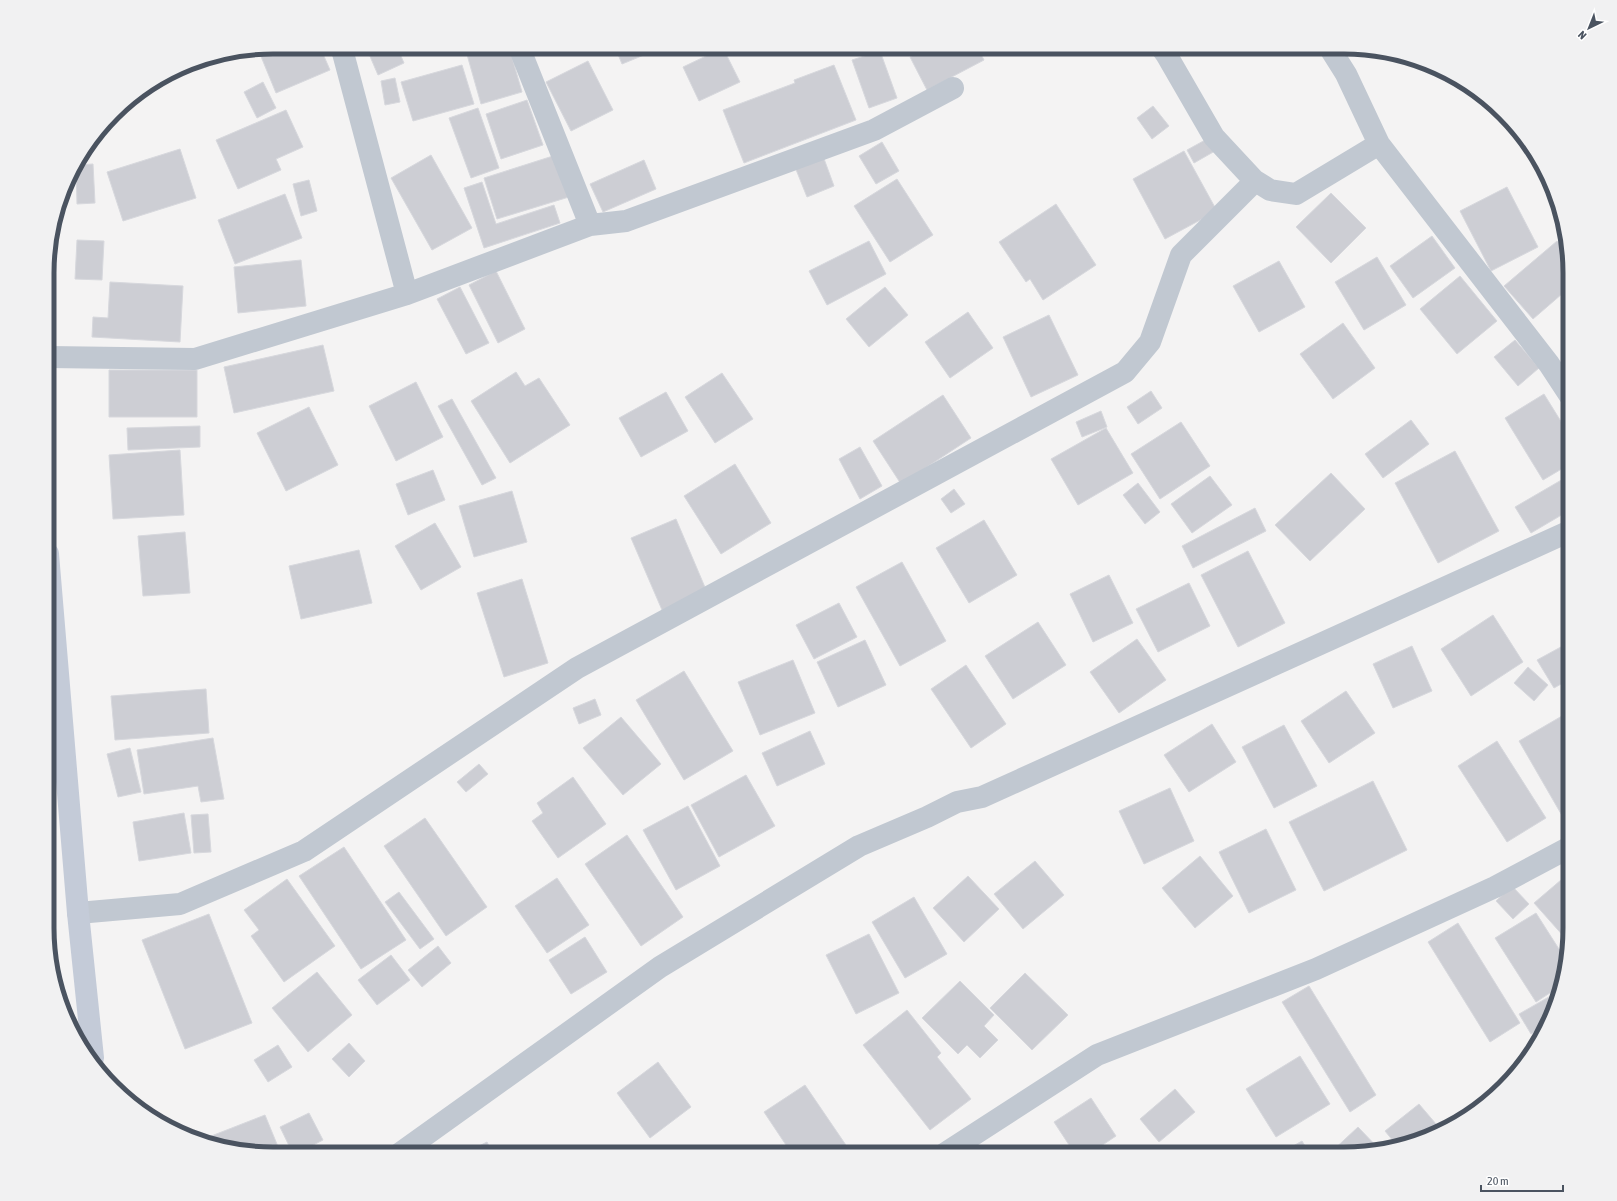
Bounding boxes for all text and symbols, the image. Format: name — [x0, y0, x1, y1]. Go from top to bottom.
north arrow — [1569, 8, 1609, 48]
text: N — [1576, 29, 1589, 42]
scale bar — [1481, 1167, 1563, 1193]
text: 20 m — [1487, 1174, 1509, 1188]

